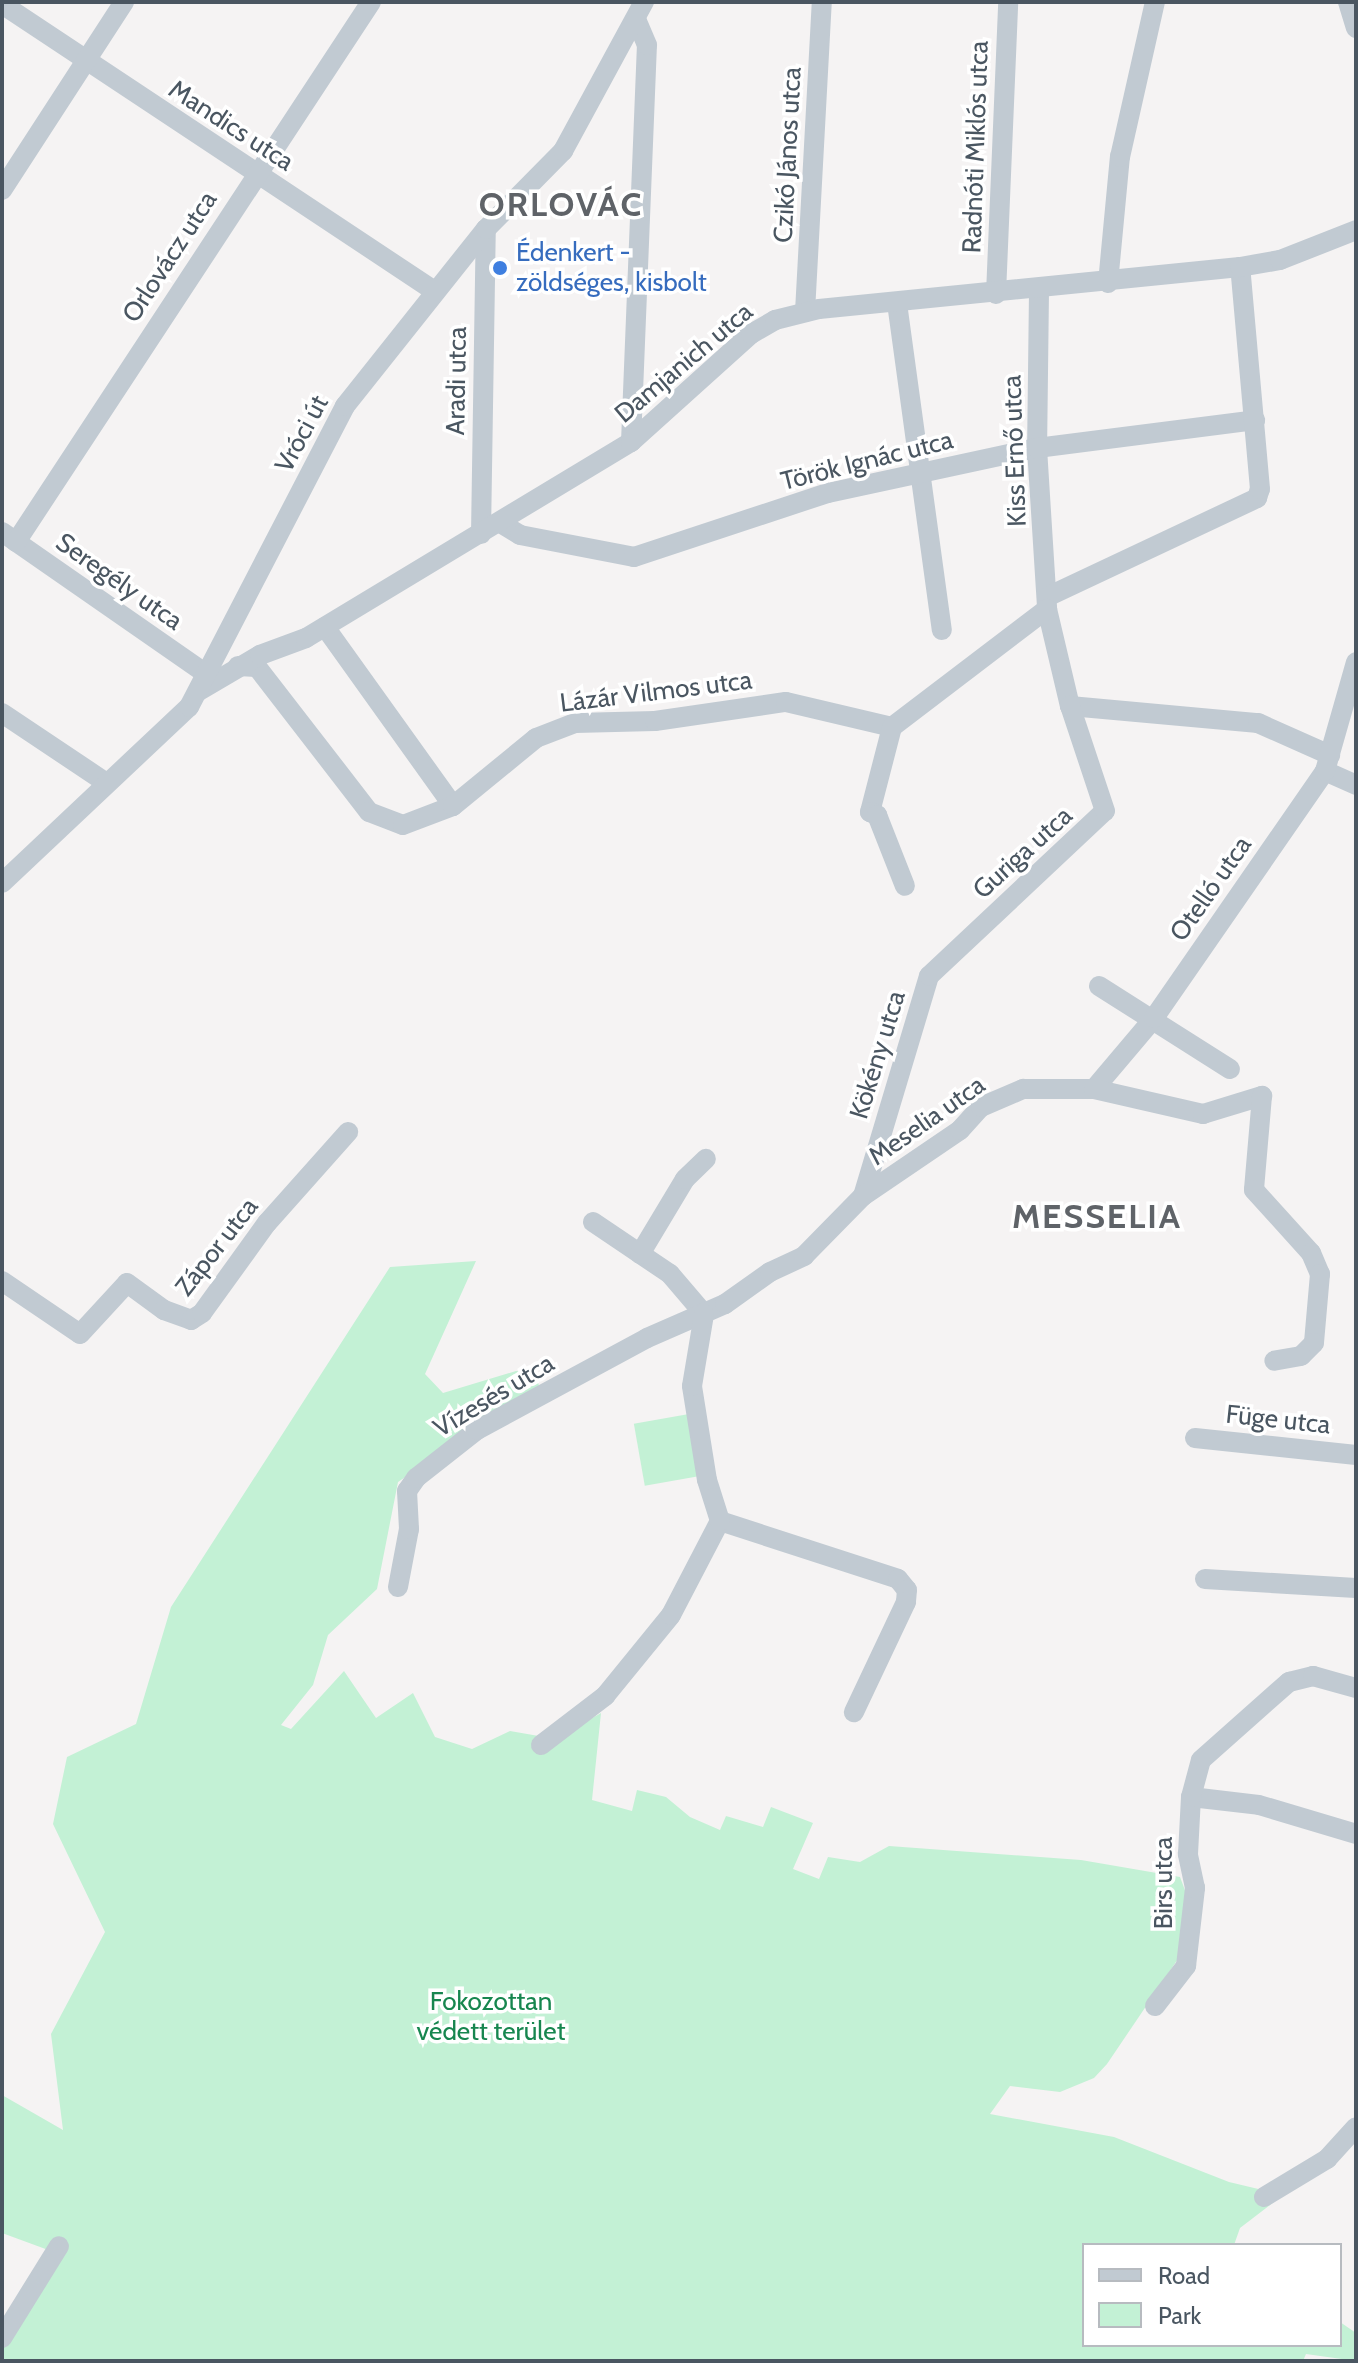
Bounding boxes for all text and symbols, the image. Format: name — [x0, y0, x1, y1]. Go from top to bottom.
street label: Radnóti Miklós utca — [957, 40, 995, 254]
street label: Czikó János utca — [768, 66, 808, 244]
street label: Mandics utca — [163, 74, 299, 178]
district label: ORLOVÁC — [479, 185, 643, 225]
street label: Orlovácz utca — [116, 186, 224, 328]
place label: Édenkert - zöldséges, kisbolt — [516, 237, 707, 298]
marker: Édenkert - zöldséges, kisbolt — [491, 259, 509, 277]
street label: Damjanich utca — [609, 296, 759, 430]
street label: Aradi utca — [440, 326, 474, 436]
street label: Kiss Ernő utca — [997, 375, 1033, 527]
street label: Vróci út — [269, 390, 335, 478]
street label: Török Ignác utca — [778, 425, 956, 497]
street label: Seregély utca — [50, 527, 188, 637]
street label: Lázár Vilmos utca — [558, 665, 754, 719]
street label: Guriga utca — [967, 800, 1079, 906]
street label: Otelló utca — [1164, 831, 1258, 947]
street label: Kökény utca — [844, 987, 912, 1123]
street label: Meselia utca — [863, 1070, 991, 1172]
street label: Zápor utca — [169, 1192, 265, 1302]
district label: MESSELIA — [1012, 1197, 1182, 1237]
street label: Vízesés utca — [428, 1348, 560, 1444]
street label: Füge utca — [1224, 1399, 1332, 1441]
street label: Birs utca — [1148, 1837, 1180, 1929]
park label: Fokozottan védett terület — [417, 1986, 565, 2048]
legend — [1082, 2243, 1342, 2347]
text: Road — [1158, 2261, 1210, 2290]
text: Park — [1158, 2301, 1201, 2330]

